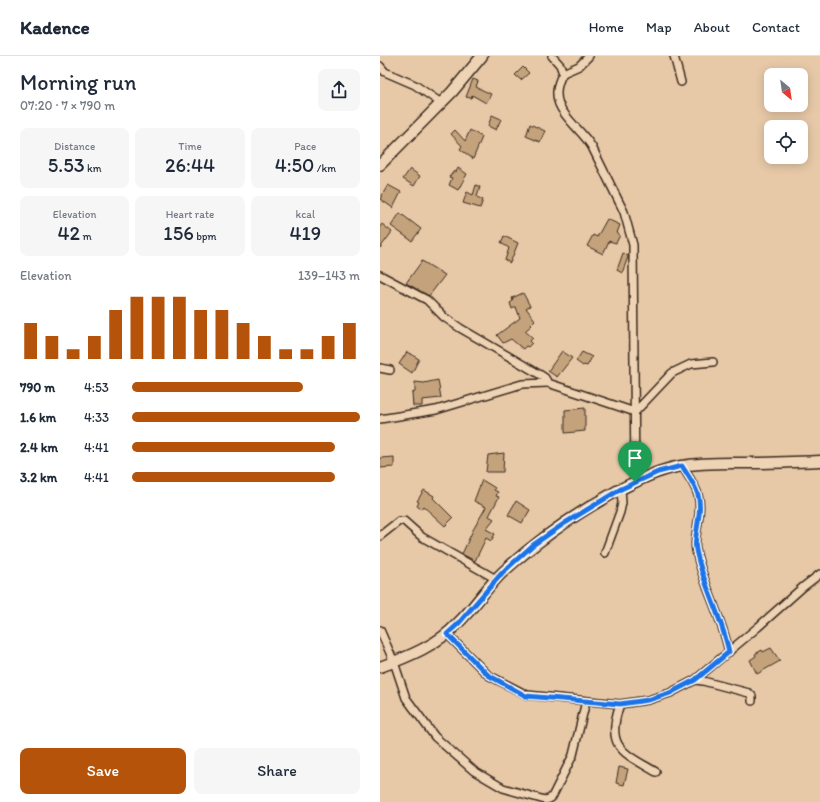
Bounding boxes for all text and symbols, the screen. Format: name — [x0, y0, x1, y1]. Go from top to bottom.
text: Kadence — [20, 16, 90, 39]
text: Home — [589, 19, 624, 36]
text: Map — [646, 19, 672, 36]
text: About — [694, 19, 730, 36]
text: Contact — [752, 19, 800, 36]
north arrow — [764, 68, 808, 112]
map controls — [764, 68, 808, 164]
text: Morning run — [20, 69, 136, 96]
button: share — [318, 69, 360, 111]
text: 07:20 · 7 × 790 m — [20, 98, 115, 113]
button: locate — [764, 120, 808, 164]
text: Distance — [54, 140, 95, 153]
text: Time — [178, 140, 202, 153]
text: Pace — [294, 140, 316, 153]
text: 5.53 — [48, 153, 85, 177]
text: 26:44 — [165, 153, 215, 177]
text: 4:50 — [275, 153, 314, 177]
text: km — [85, 162, 102, 175]
text: /km — [314, 162, 336, 175]
text: Elevation — [53, 208, 97, 221]
text: Heart rate — [166, 208, 214, 221]
text: kcal — [296, 208, 315, 221]
text: 42 — [58, 221, 80, 245]
text: 156 — [163, 221, 194, 245]
text: 419 — [289, 221, 321, 245]
text: m — [80, 230, 92, 243]
text: bpm — [194, 230, 217, 243]
text: Elevation — [20, 268, 72, 283]
text: 139–143 m — [298, 268, 360, 283]
text: 790 m — [20, 380, 55, 395]
text: 4:53 — [84, 380, 109, 395]
text: 1.6 km — [20, 410, 56, 425]
text: 4:33 — [84, 410, 109, 425]
text: 2.4 km — [20, 440, 58, 455]
text: 4:41 — [84, 440, 109, 455]
pin — [618, 441, 652, 482]
icon: arrive — [624, 447, 646, 469]
text: 3.2 km — [20, 470, 57, 485]
text: 4:41 — [84, 470, 109, 485]
button: Save — [20, 748, 186, 794]
button: Share — [194, 748, 360, 794]

